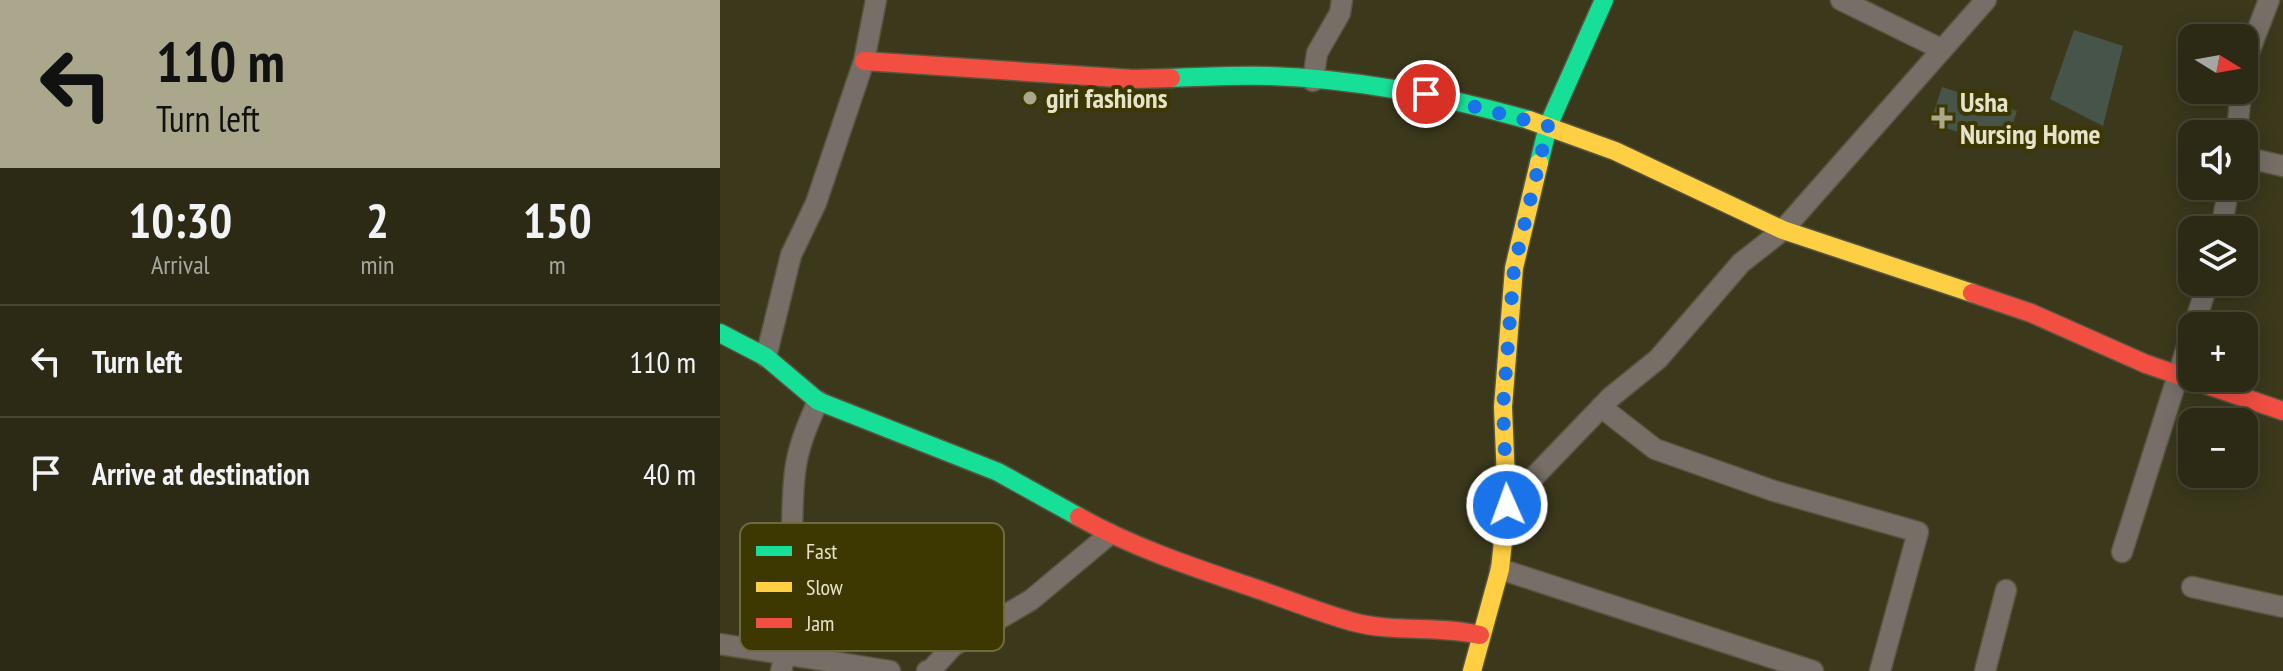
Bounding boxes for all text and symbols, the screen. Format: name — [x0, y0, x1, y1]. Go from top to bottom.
north arrow — [2178, 24, 2258, 104]
map controls — [2178, 24, 2258, 488]
text: 110 m — [156, 25, 285, 97]
icon: left — [24, 32, 128, 136]
pin — [1392, 60, 1460, 128]
icon: arrive — [1404, 72, 1448, 116]
place label: giri fashions — [1046, 79, 1168, 116]
place label: Usha Nursing Home — [1960, 83, 2101, 152]
marker: giri fashions — [1021, 89, 1039, 107]
text: Turn left — [156, 95, 260, 142]
marker: Usha Nursing Home — [1931, 107, 1953, 129]
button: sound — [2178, 120, 2258, 200]
text: 10:30 — [128, 189, 232, 251]
text: 2 — [366, 189, 389, 251]
text: 150 — [523, 189, 592, 251]
button: layers — [2178, 216, 2258, 296]
text: Arrival — [151, 248, 210, 281]
text: min — [360, 248, 394, 281]
text: m — [549, 248, 566, 281]
button: + — [2178, 312, 2258, 392]
icon: left — [24, 339, 68, 383]
text: Turn left — [92, 342, 182, 381]
text: 110 m — [630, 342, 696, 381]
button: − — [2178, 408, 2258, 488]
icon: arrive — [24, 451, 68, 495]
text: Arrive at destination — [92, 454, 310, 493]
text: 40 m — [643, 454, 696, 493]
position arrow — [1465, 463, 1549, 547]
legend — [740, 523, 1004, 651]
text: Fast — [806, 537, 837, 565]
text: Slow — [806, 573, 843, 601]
text: Jam — [805, 609, 834, 637]

